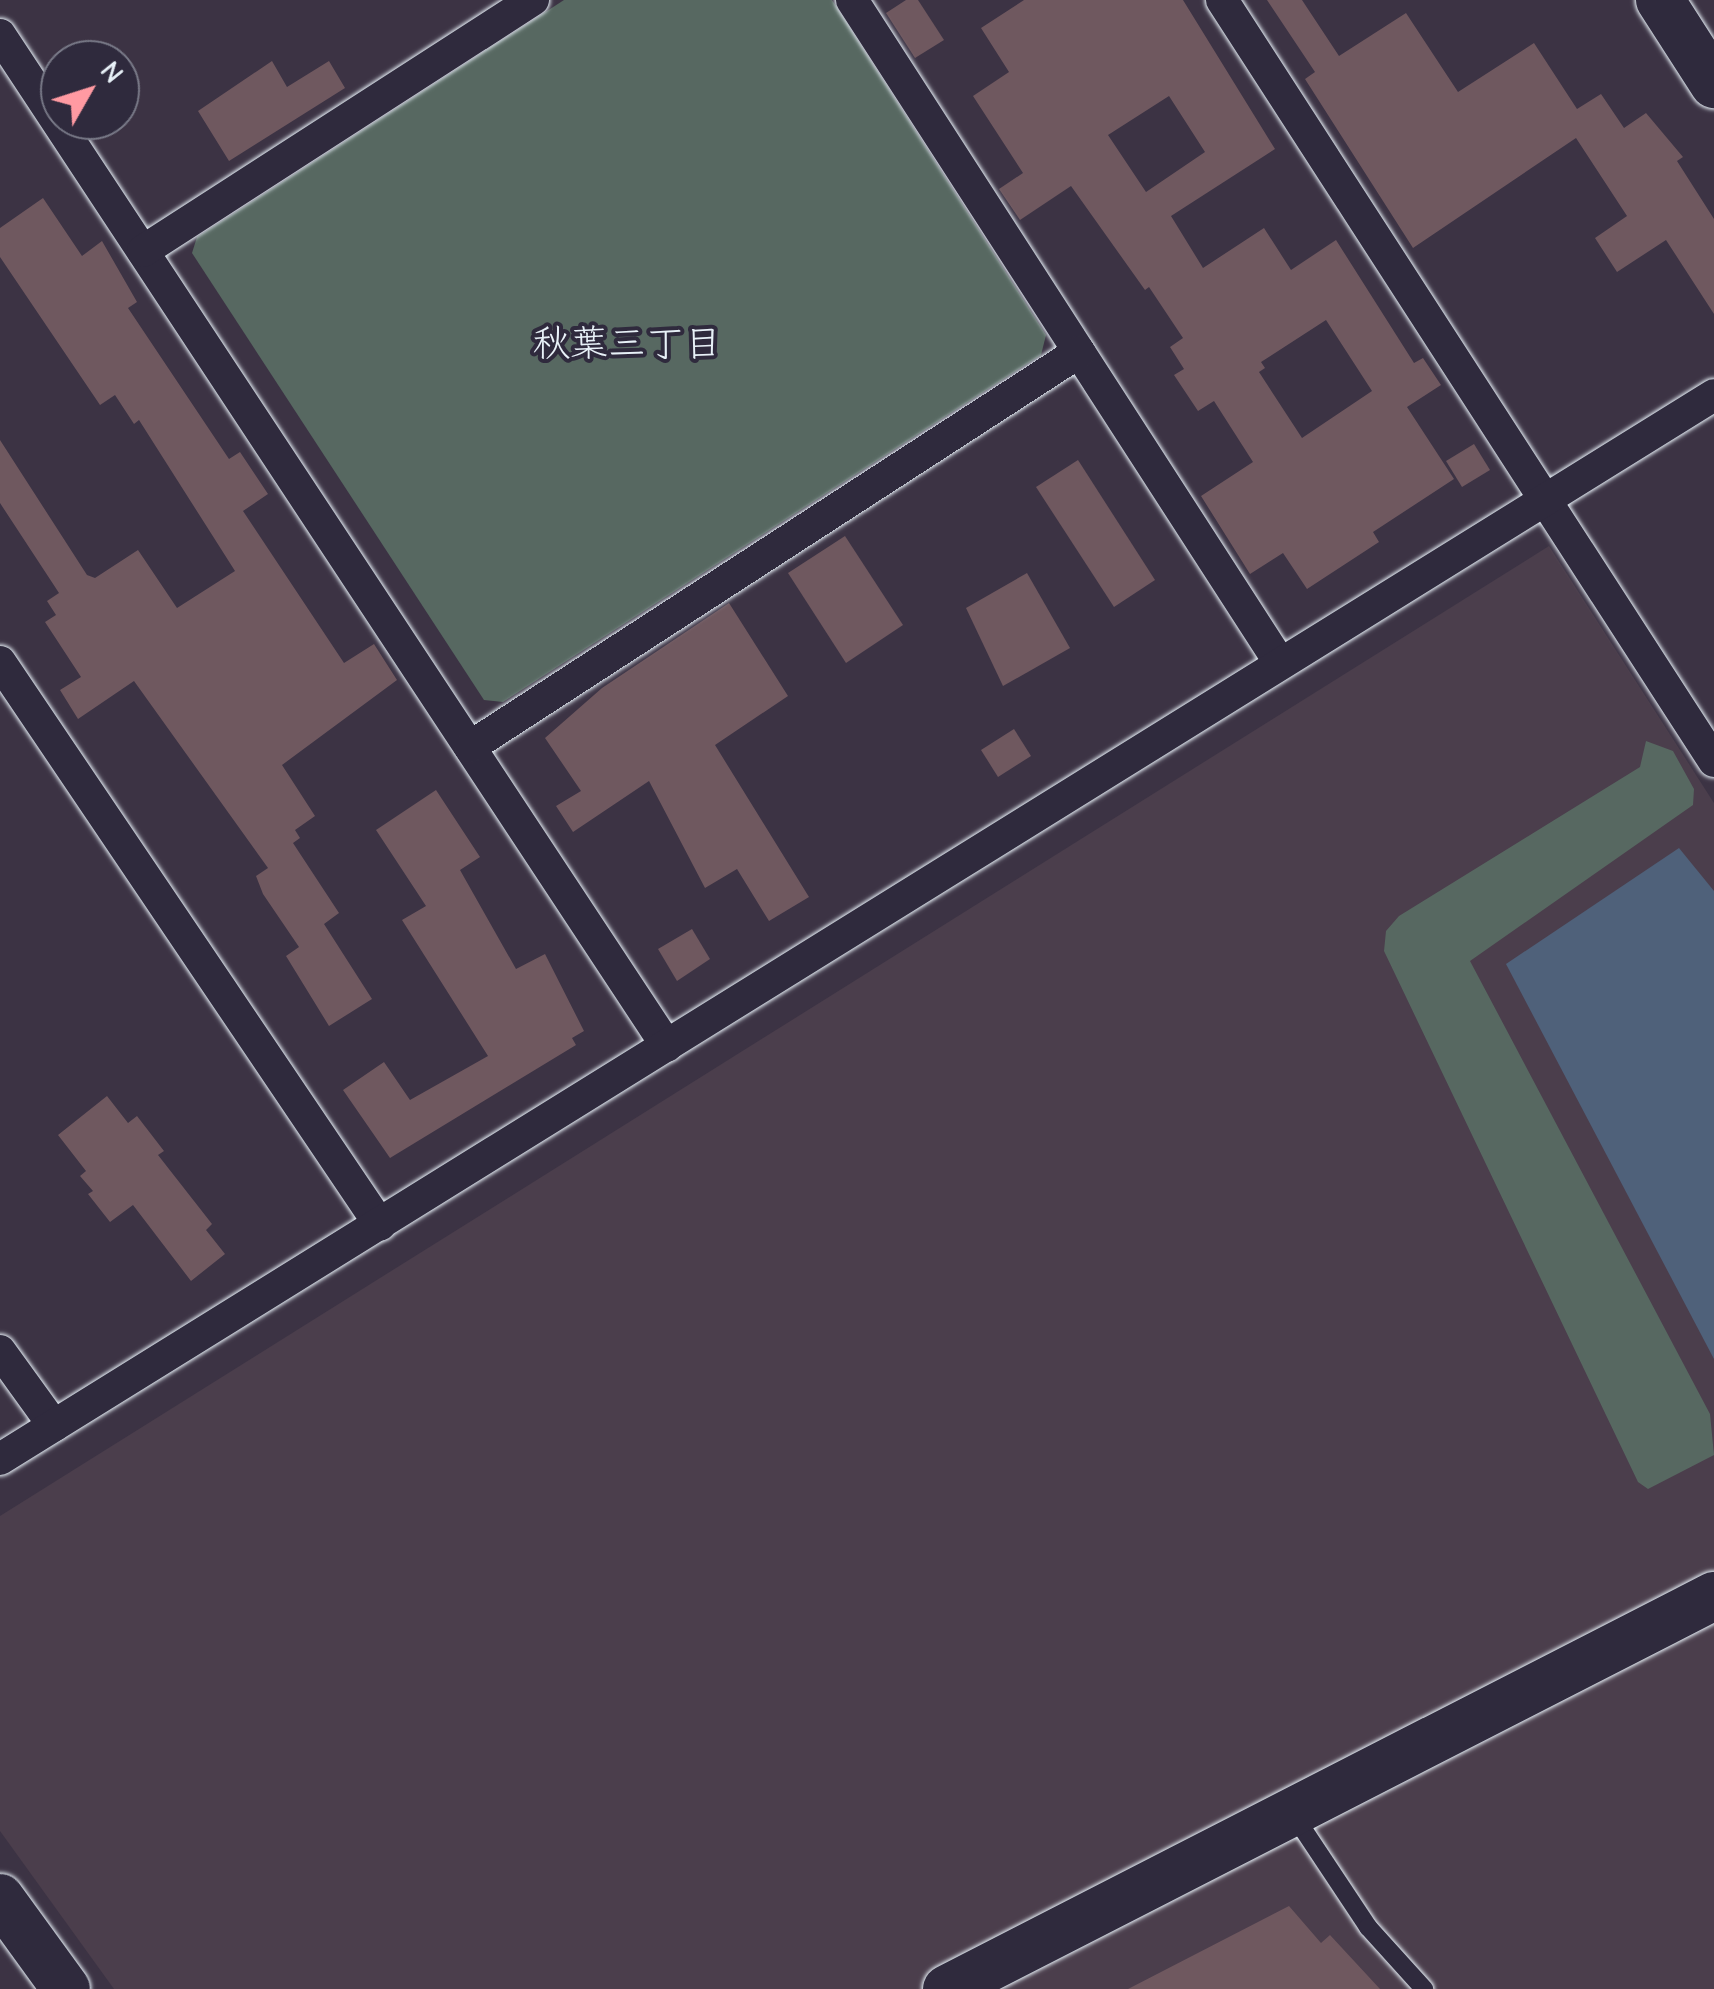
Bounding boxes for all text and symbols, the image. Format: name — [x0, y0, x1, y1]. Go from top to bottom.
north arrow — [40, 40, 140, 140]
text: N — [94, 55, 130, 90]
district label: 秋葉三丁目 — [532, 322, 722, 368]

